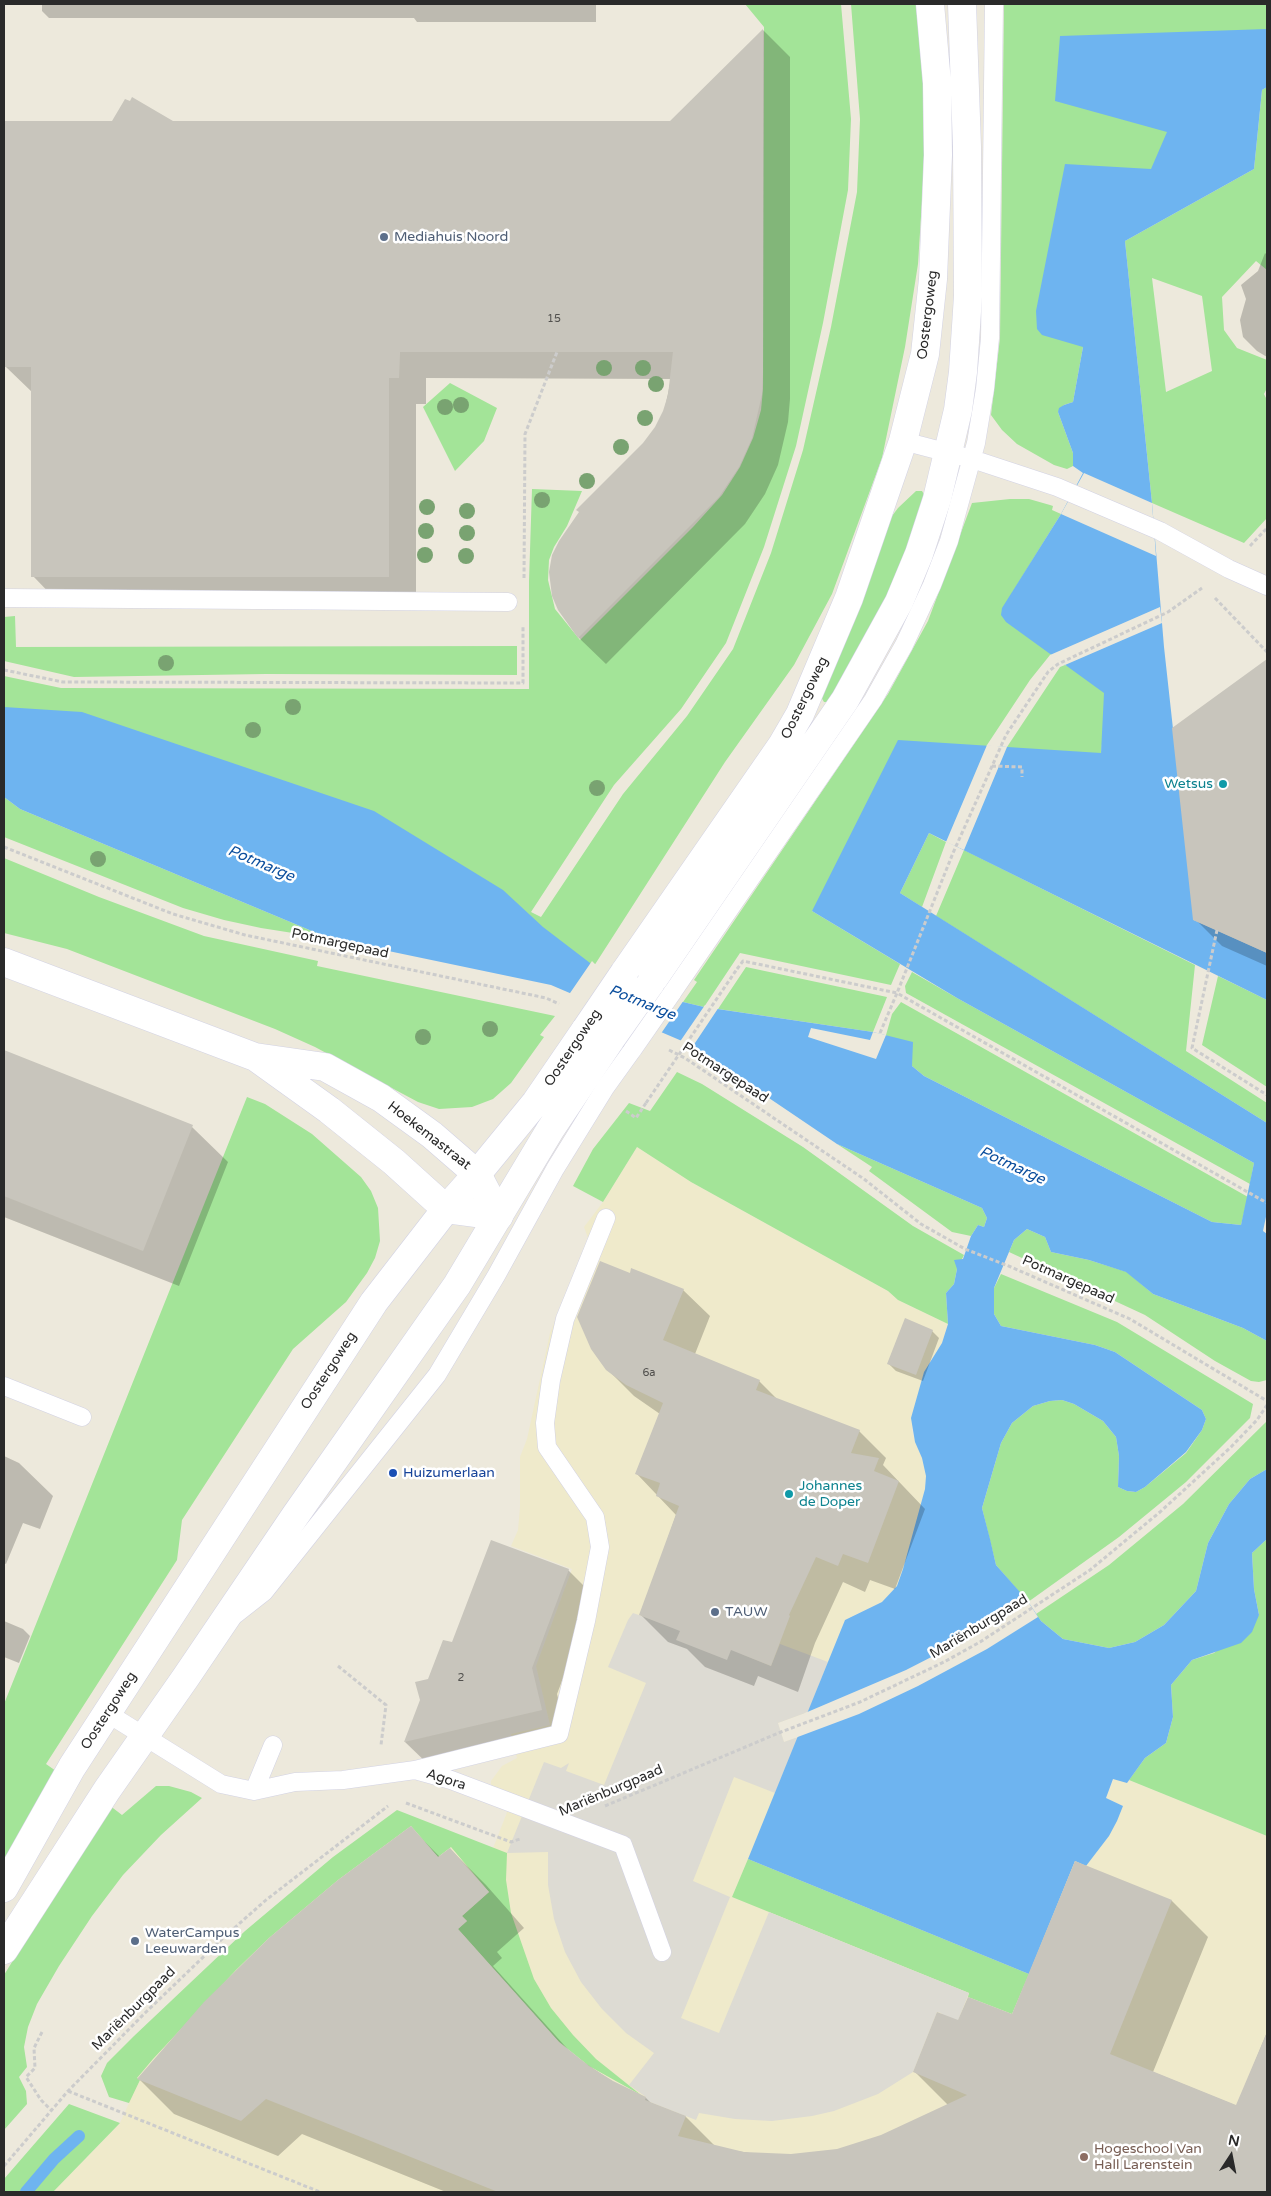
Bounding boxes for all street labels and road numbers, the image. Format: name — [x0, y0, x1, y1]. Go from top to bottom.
street label: Oostergoweg — [914, 270, 942, 360]
street label: Oostergoweg — [778, 654, 832, 742]
street label: Potmargepaad — [290, 925, 390, 963]
street label: Oostergoweg — [541, 1006, 605, 1090]
street label: Potmargepaad — [679, 1039, 771, 1107]
street label: Hoekemastraat — [384, 1098, 474, 1174]
street label: Potmargepaad — [1019, 1252, 1117, 1308]
street label: Oostergoweg — [298, 1329, 360, 1413]
street label: Mariënburgpaad — [927, 1591, 1031, 1663]
street label: Oostergoweg — [78, 1669, 140, 1753]
street label: Mariënburgpaad — [556, 1761, 666, 1821]
street label: Agora — [424, 1766, 468, 1794]
street label: Mariënburgpaad — [89, 1964, 179, 2054]

